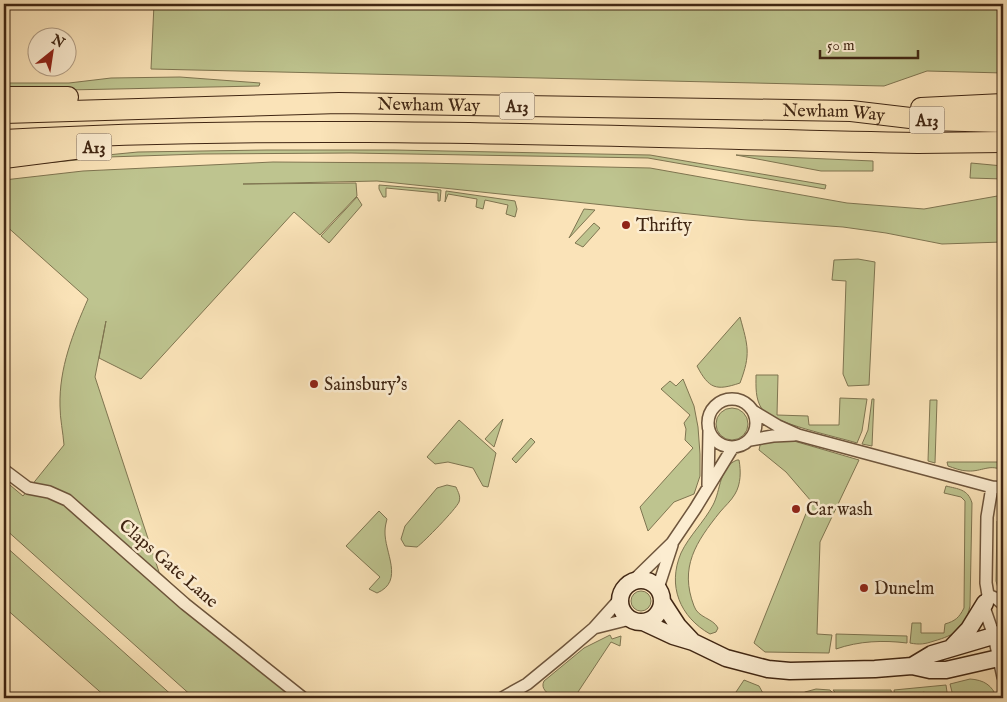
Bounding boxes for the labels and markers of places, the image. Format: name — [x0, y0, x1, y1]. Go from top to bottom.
place label: Thrifty — [636, 215, 692, 238]
marker: Thrifty — [620, 219, 632, 231]
place label: Sainsbury's — [324, 374, 407, 397]
marker: Sainsbury's — [308, 378, 320, 390]
place label: Car wash — [806, 499, 873, 522]
marker: Car wash — [790, 503, 802, 515]
place label: Dunelm — [874, 578, 935, 601]
marker: Dunelm — [858, 582, 870, 594]

